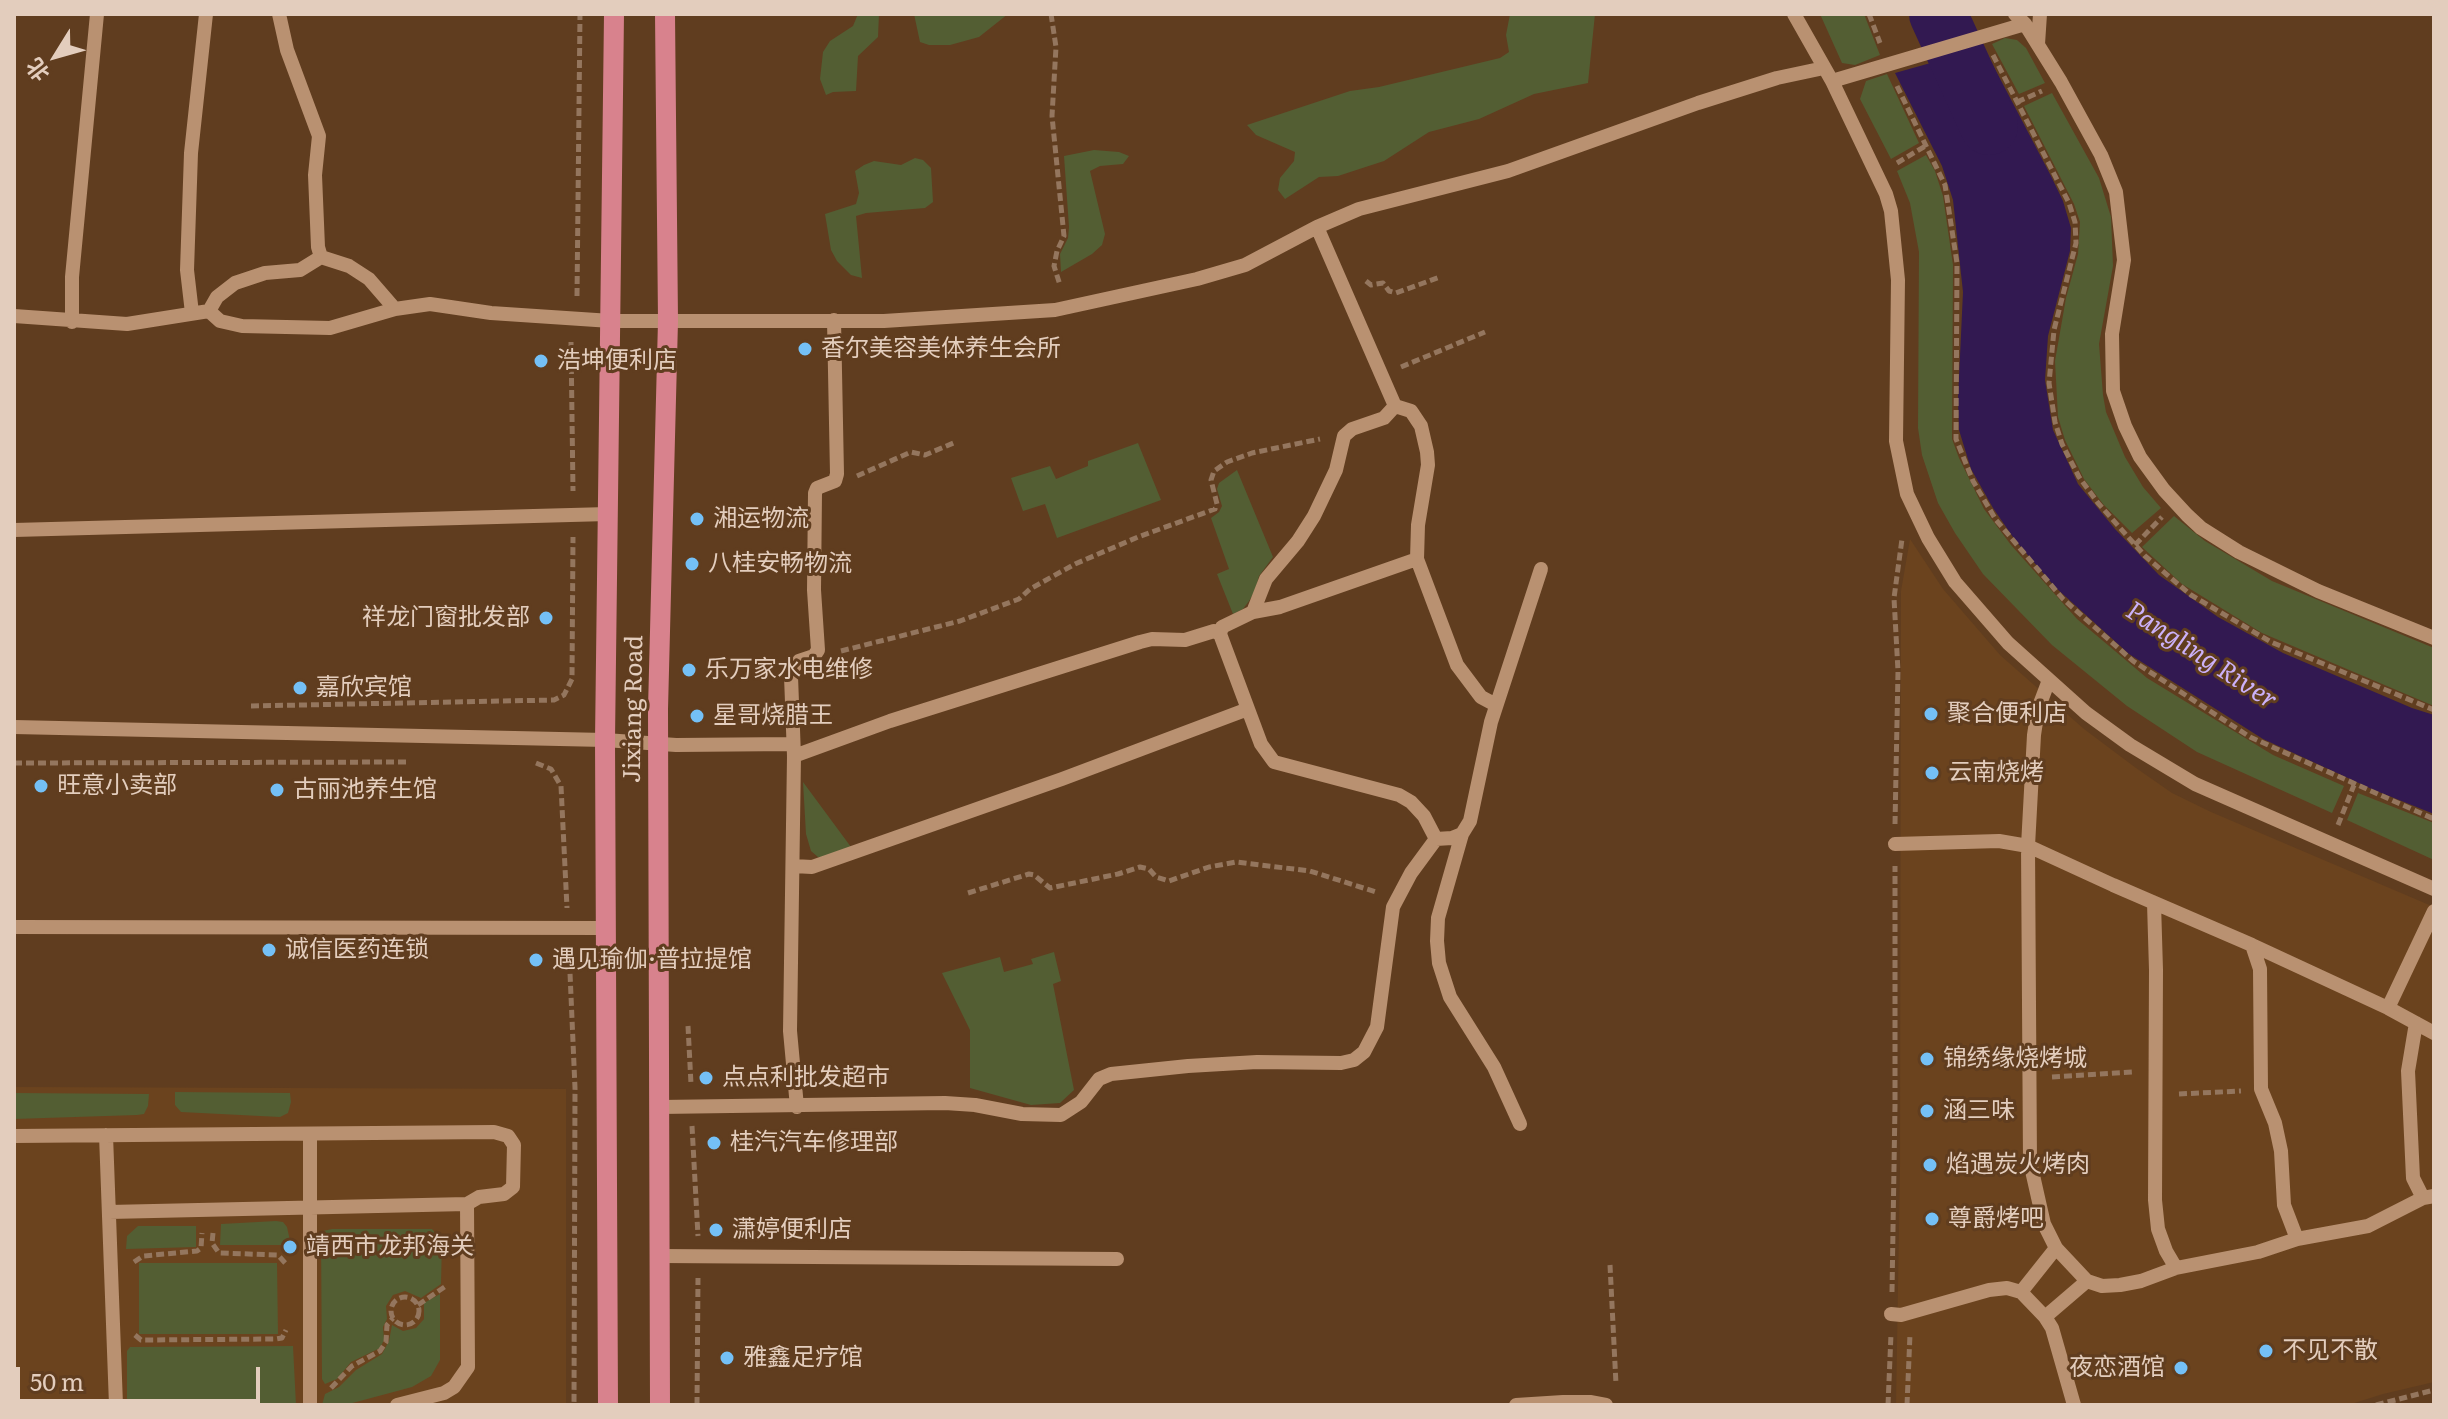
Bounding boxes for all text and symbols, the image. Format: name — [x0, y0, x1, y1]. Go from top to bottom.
north arrow — [16, 16, 96, 96]
text: 北 — [17, 52, 56, 89]
place label: 香尔美容美体养生会所 — [821, 335, 1061, 363]
marker: 香尔美容美体养生会所 — [796, 340, 814, 358]
place label: 浩坤便利店 — [557, 347, 677, 375]
marker: 浩坤便利店 — [532, 352, 550, 370]
place label: 湘运物流 — [713, 505, 809, 533]
marker: 湘运物流 — [688, 510, 706, 528]
place label: 八桂安畅物流 — [708, 550, 852, 578]
marker: 八桂安畅物流 — [683, 555, 701, 573]
water label: Pangling River — [2120, 596, 2282, 716]
place label: 祥龙门窗批发部 — [362, 604, 530, 632]
marker: 祥龙门窗批发部 — [537, 609, 555, 627]
street label: Jixiang Road — [618, 635, 650, 783]
place label: 乐万家水电维修 — [705, 656, 873, 684]
marker: 乐万家水电维修 — [680, 661, 698, 679]
place label: 嘉欣宾馆 — [316, 674, 412, 702]
marker: 嘉欣宾馆 — [291, 679, 309, 697]
place label: 聚合便利店 — [1947, 700, 2067, 728]
place label: 星哥烧腊王 — [713, 702, 833, 730]
marker: 聚合便利店 — [1922, 705, 1940, 723]
marker: 星哥烧腊王 — [688, 707, 706, 725]
place label: 云南烧烤 — [1948, 759, 2044, 787]
marker: 云南烧烤 — [1923, 764, 1941, 782]
place label: 旺意小卖部 — [57, 772, 177, 800]
place label: 古丽池养生馆 — [293, 776, 437, 804]
marker: 旺意小卖部 — [32, 777, 50, 795]
marker: 古丽池养生馆 — [268, 781, 286, 799]
place label: 诚信医药连锁 — [285, 936, 429, 964]
marker: 诚信医药连锁 — [260, 941, 278, 959]
place label: 遇见瑜伽·普拉提馆 — [552, 946, 752, 974]
marker: 遇见瑜伽·普拉提馆 — [527, 951, 545, 969]
place label: 锦绣缘烧烤城 — [1943, 1045, 2087, 1073]
marker: 锦绣缘烧烤城 — [1918, 1050, 1936, 1068]
place label: 点点利批发超市 — [722, 1064, 890, 1092]
marker: 点点利批发超市 — [697, 1069, 715, 1087]
place label: 涵三味 — [1943, 1097, 2015, 1125]
marker: 涵三味 — [1918, 1102, 1936, 1120]
place label: 桂汽汽车修理部 — [730, 1129, 898, 1157]
marker: 桂汽汽车修理部 — [705, 1134, 723, 1152]
place label: 焰遇炭火烤肉 — [1946, 1151, 2090, 1179]
marker: 焰遇炭火烤肉 — [1921, 1156, 1939, 1174]
place label: 尊爵烤吧 — [1948, 1205, 2044, 1233]
marker: 尊爵烤吧 — [1923, 1210, 1941, 1228]
place label: 潇婷便利店 — [732, 1216, 852, 1244]
marker: 潇婷便利店 — [707, 1221, 725, 1239]
place label: 靖西市龙邦海关 — [306, 1233, 474, 1261]
marker: 靖西市龙邦海关 — [281, 1238, 299, 1256]
place label: 不见不散 — [2282, 1337, 2378, 1365]
marker: 不见不散 — [2257, 1342, 2275, 1360]
place label: 雅鑫足疗馆 — [743, 1344, 863, 1372]
marker: 雅鑫足疗馆 — [718, 1349, 736, 1367]
scale bar — [20, 1351, 264, 1401]
place label: 夜恋酒馆 — [2069, 1354, 2165, 1382]
marker: 夜恋酒馆 — [2172, 1359, 2190, 1377]
text: 50 m — [30, 1363, 84, 1398]

